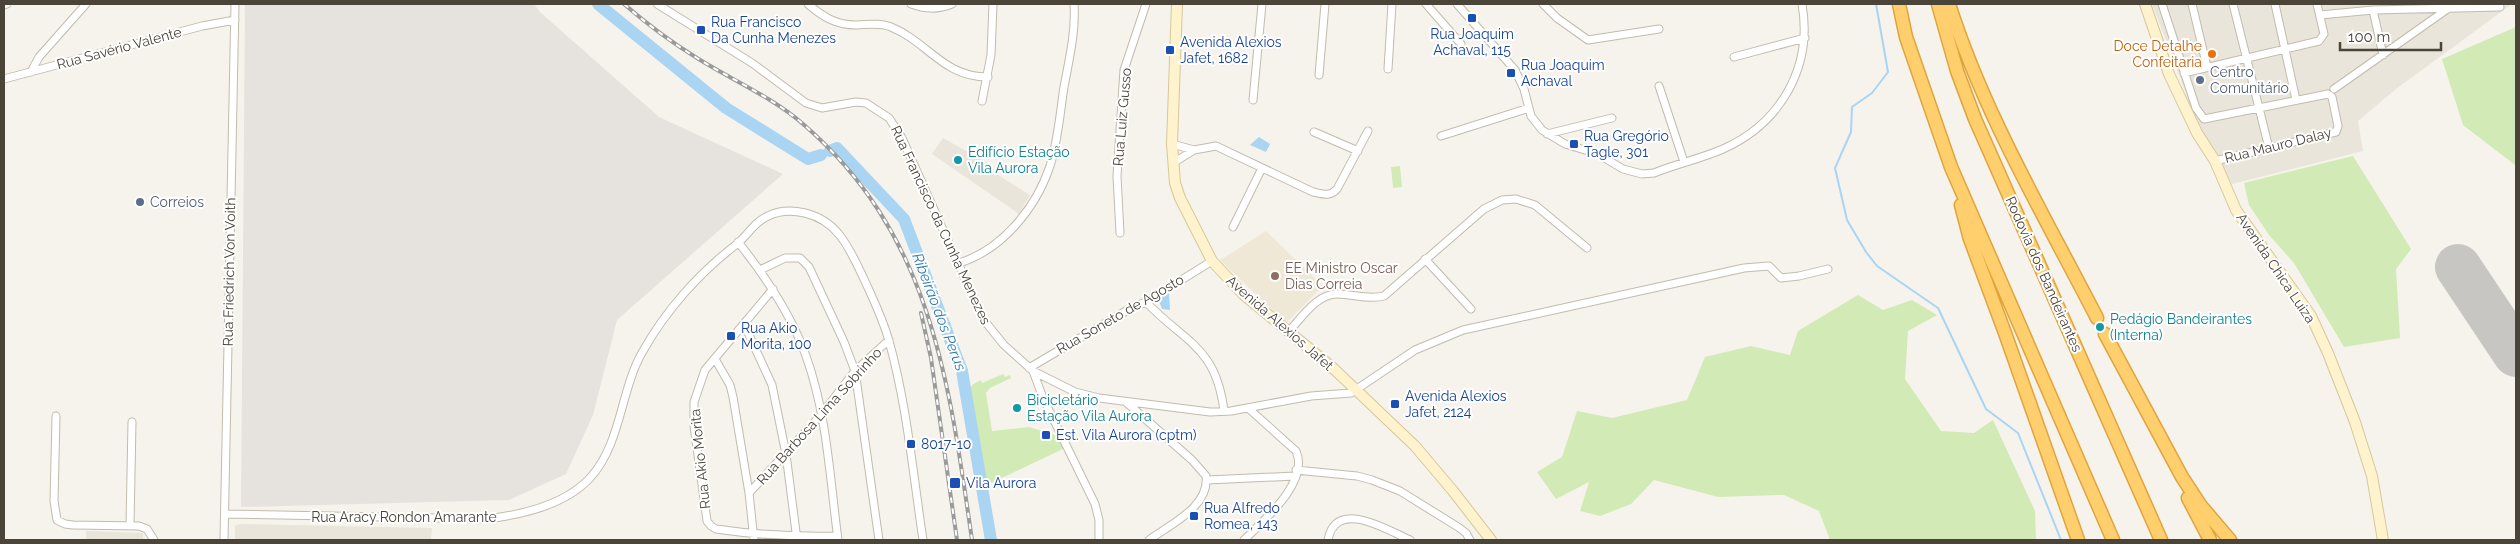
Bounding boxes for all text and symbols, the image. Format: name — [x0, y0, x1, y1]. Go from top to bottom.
marker: Rua Joaquim Achaval, 115 — [1466, 12, 1478, 24]
place label: Rua Francisco Da Cunha Menezes — [711, 14, 836, 46]
scale bar — [2340, 20, 2441, 52]
street label: Rua Savério Valente — [55, 24, 183, 72]
marker: Rua Francisco Da Cunha Menezes — [695, 24, 707, 36]
place label: Rua Joaquim Achaval, 115 — [1430, 26, 1514, 58]
text: 100 m — [2348, 28, 2390, 46]
place label: Avenida Alexios Jafet, 1682 — [1180, 34, 1282, 66]
place label: Doce Detalhe Confeitaria — [2114, 38, 2202, 70]
marker: Avenida Alexios Jafet, 1682 — [1164, 44, 1176, 56]
marker: Doce Detalhe Confeitaria — [2206, 48, 2218, 60]
place label: Rua Joaquim Achaval — [1521, 57, 1605, 89]
place label: Centro Comunitário — [2210, 64, 2289, 96]
street label: Rua Luiz Gusso — [1110, 67, 1134, 167]
marker: Rua Joaquim Achaval — [1505, 67, 1517, 79]
marker: Centro Comunitário — [2194, 74, 2206, 86]
street label: Rua Francisco da Cunha Menezes — [888, 123, 994, 327]
street label: Rua Mauro Dalay — [2223, 124, 2334, 166]
place label: Rua Gregório Tagle, 301 — [1584, 128, 1669, 160]
marker: Rua Gregório Tagle, 301 — [1568, 138, 1580, 150]
place label: Edifício Estação Vila Aurora — [968, 144, 1070, 176]
marker: Edifício Estação Vila Aurora — [952, 154, 964, 166]
place label: Correios — [150, 194, 204, 210]
street label: Rodovia dos Bandeirantes — [2002, 194, 2086, 354]
marker: Correios — [134, 196, 146, 208]
street label: Rua Friedrich Von Voith — [220, 197, 238, 347]
street label: Avenida Chica Luiza — [2233, 210, 2319, 326]
water label: Ribeirão dos Perus — [908, 250, 970, 374]
place label: EE Ministro Oscar Dias Correia — [1285, 260, 1398, 292]
marker: EE Ministro Oscar Dias Correia — [1269, 270, 1281, 282]
street label: Rua Soneto de Agosto — [1054, 271, 1186, 357]
street label: Avenida Alexios Jafet — [1223, 272, 1337, 374]
place label: Pedágio Bandeirantes (Interna) — [2110, 311, 2252, 343]
place label: Rua Akio Morita, 100 — [741, 320, 812, 352]
marker: Pedágio Bandeirantes (Interna) — [2094, 321, 2106, 333]
marker: Rua Akio Morita, 100 — [725, 330, 737, 342]
street label: Rua Barbosa Lima Sobrinho — [753, 344, 885, 488]
place label: Avenida Alexios Jafet, 2124 — [1405, 388, 1507, 420]
place label: Bicicletário Estação Vila Aurora — [1027, 392, 1152, 424]
marker: Avenida Alexios Jafet, 2124 — [1389, 398, 1401, 410]
marker: Bicicletário Estação Vila Aurora — [1011, 402, 1023, 414]
street label: Rua Akio Morita — [687, 408, 713, 510]
place label: Est. Vila Aurora (cptm) — [1056, 427, 1197, 443]
marker: Est. Vila Aurora (cptm) — [1040, 429, 1052, 441]
place label: 8017-10 — [921, 436, 971, 452]
marker: 8017-10 — [905, 438, 917, 450]
place label: Vila Aurora — [966, 475, 1036, 491]
marker: Vila Aurora — [948, 476, 962, 490]
place label: Rua Alfredo Romea, 143 — [1204, 500, 1280, 532]
street label: Rua Aracy Rondon Amarante — [311, 509, 497, 525]
marker: Rua Alfredo Romea, 143 — [1188, 510, 1200, 522]

